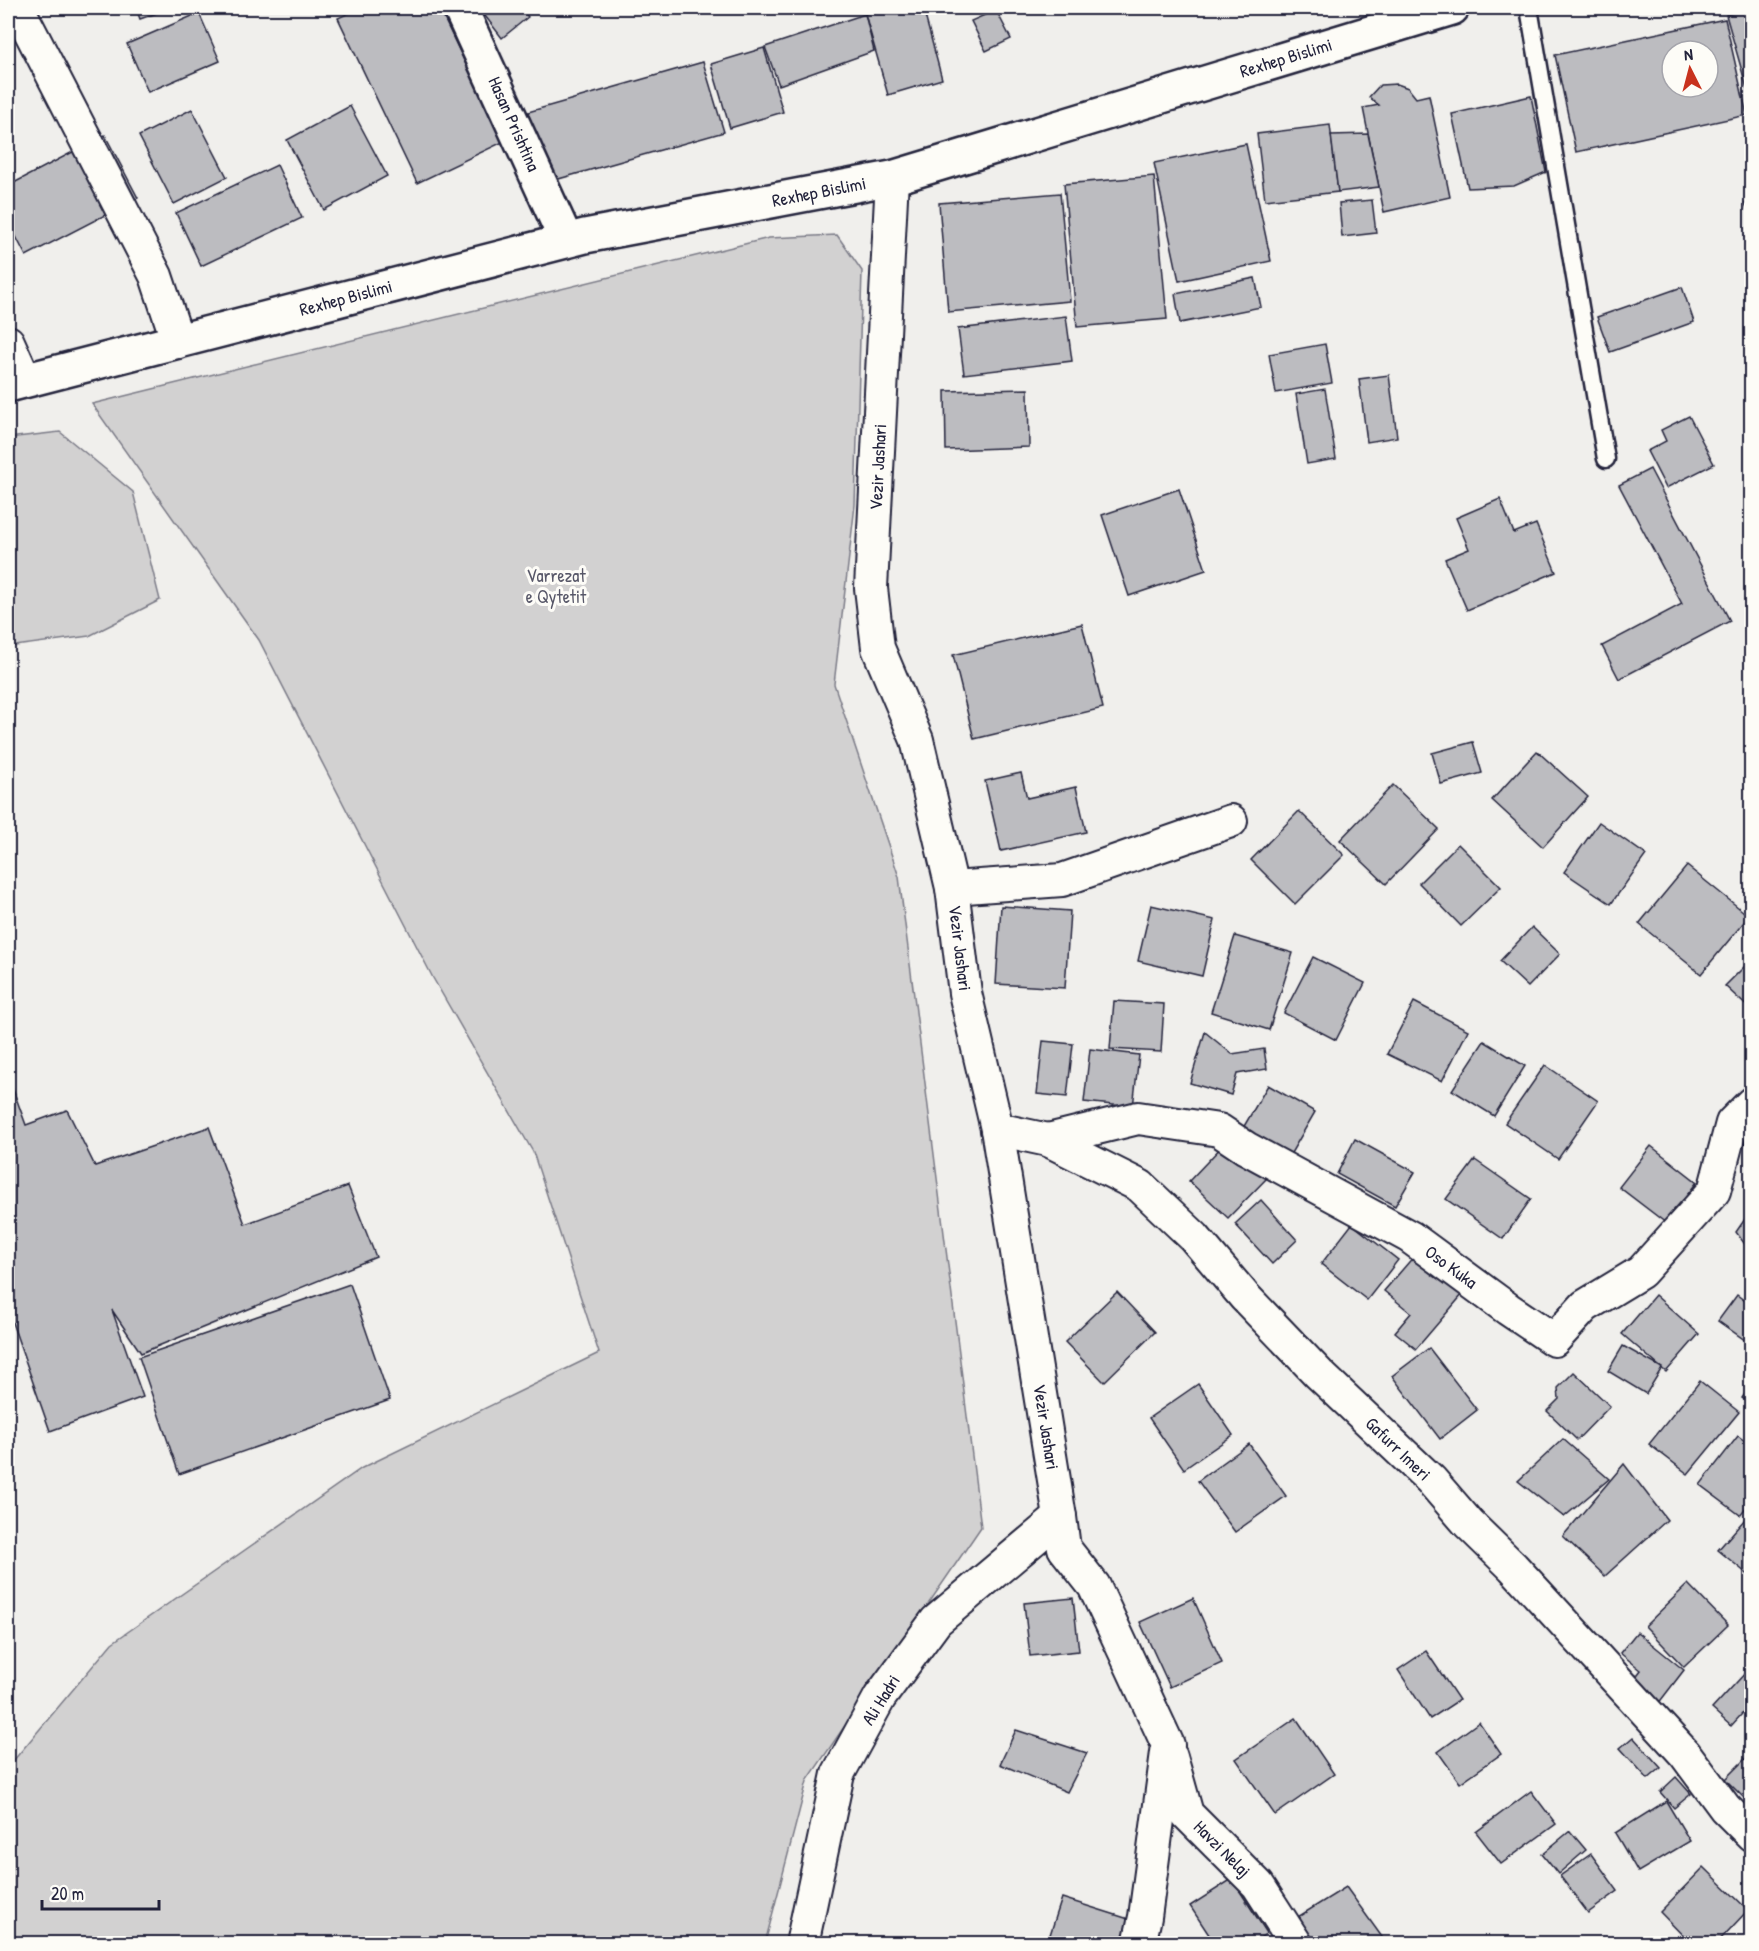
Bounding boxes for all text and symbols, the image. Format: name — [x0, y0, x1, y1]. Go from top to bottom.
street label: Rexhep Bislimi — [1237, 32, 1335, 83]
north arrow — [1660, 39, 1720, 99]
text: N — [1683, 43, 1694, 65]
street label: Hasan Prishtina — [482, 72, 546, 175]
street label: Rexhep Bislimi — [770, 170, 868, 213]
street label: Rexhep Bislimi — [297, 273, 395, 322]
street label: Vezir Jashari — [863, 423, 892, 511]
park label: Varrezat e Qytetit — [526, 563, 587, 609]
street label: Vezir Jashari — [943, 904, 978, 992]
street label: Oso Kuka — [1420, 1239, 1483, 1294]
street label: Vezir Jashari — [1027, 1382, 1066, 1472]
street label: Gafurr Imeri — [1360, 1411, 1437, 1486]
street label: Ali Hadri — [855, 1670, 906, 1730]
street label: Havzi Nelaj — [1188, 1815, 1256, 1883]
scale bar — [42, 1873, 159, 1911]
text: 20 m — [51, 1881, 84, 1906]

